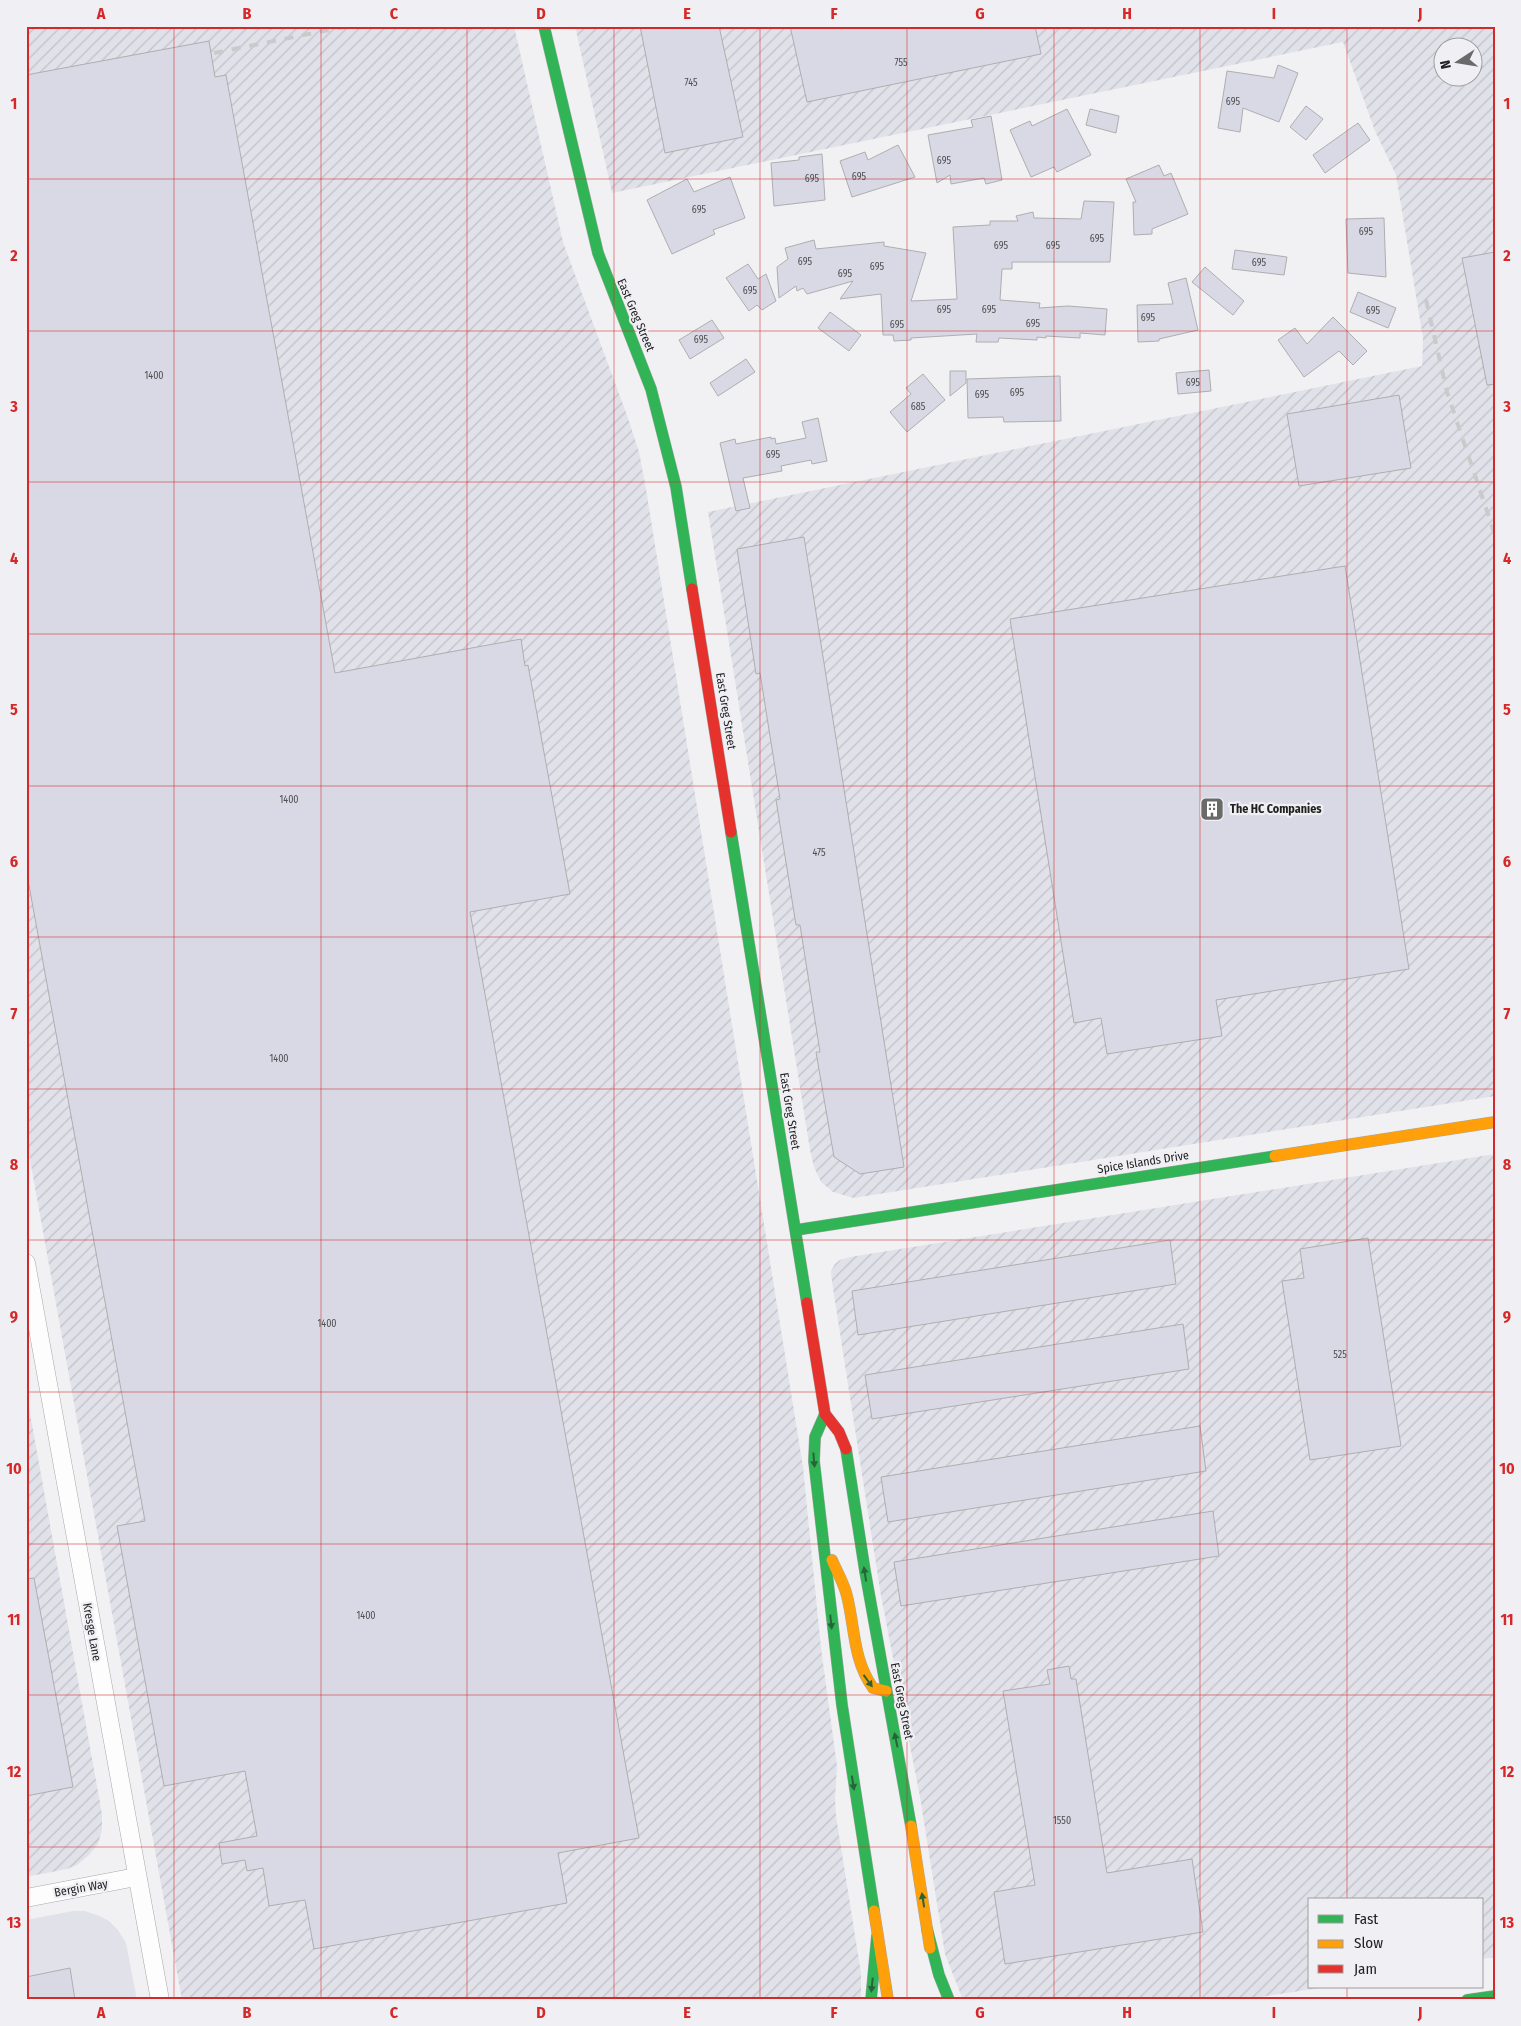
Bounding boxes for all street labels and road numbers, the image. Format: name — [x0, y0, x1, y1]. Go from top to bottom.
street label: East Greg Street — [614, 276, 658, 354]
street label: East Greg Street — [713, 671, 739, 751]
street label: East Greg Street — [777, 1071, 803, 1151]
street label: Spice Islands Drive — [1096, 1148, 1190, 1176]
street label: Kresge Lane — [80, 1602, 104, 1662]
street label: East Greg Street — [888, 1661, 916, 1741]
street label: Bergin Way — [53, 1876, 109, 1900]

